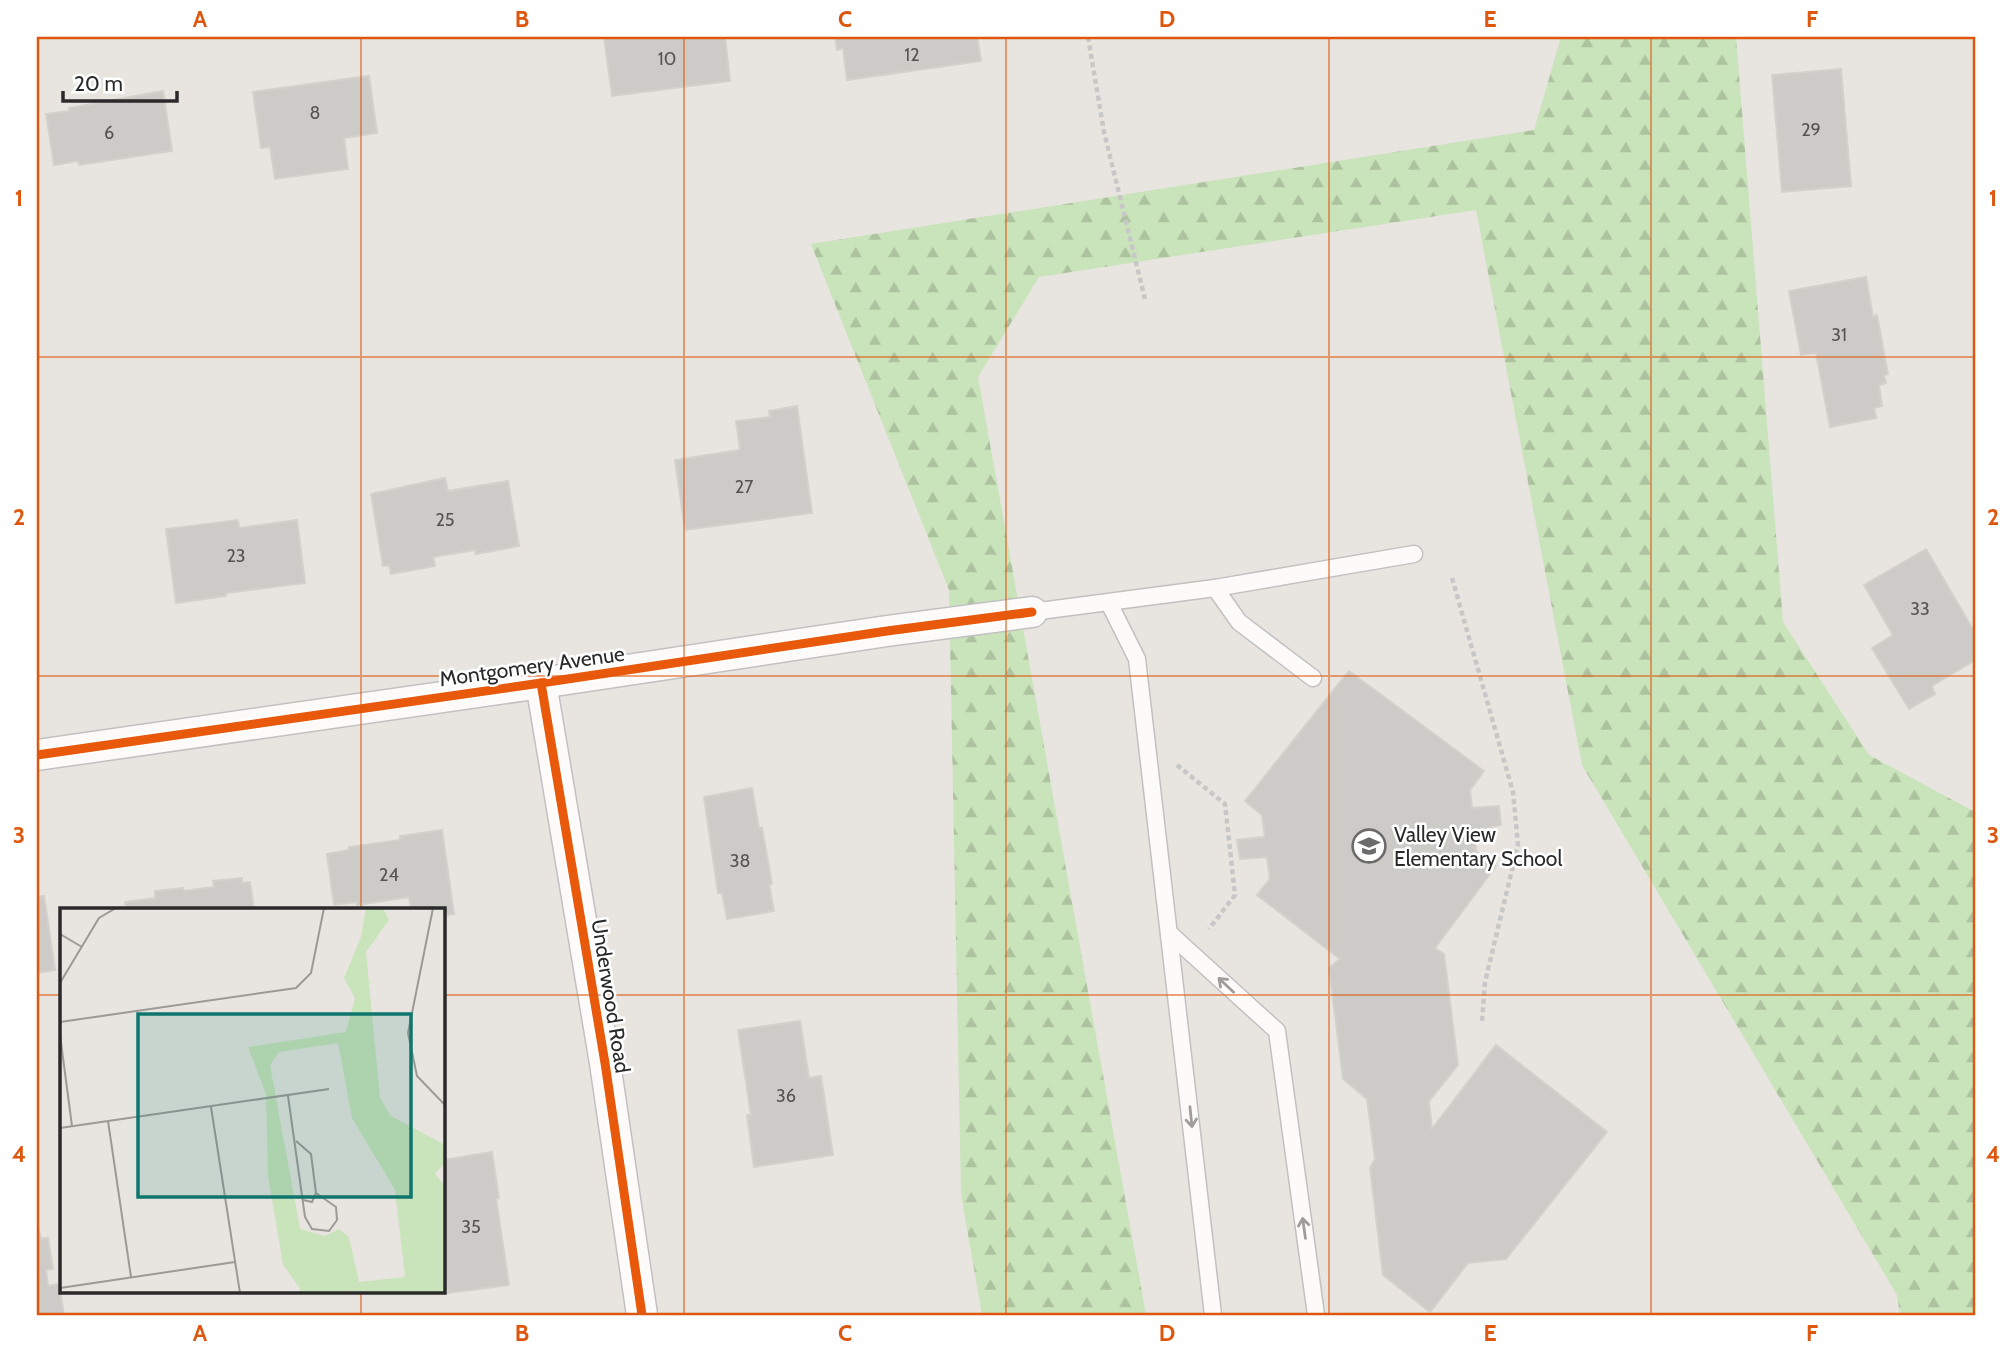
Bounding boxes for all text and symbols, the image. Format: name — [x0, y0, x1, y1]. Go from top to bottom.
text: A — [193, 5, 208, 33]
text: B — [515, 5, 529, 33]
text: C — [838, 5, 852, 33]
text: D — [1159, 5, 1175, 33]
text: E — [1483, 5, 1497, 33]
text: F — [1806, 5, 1818, 33]
house number: 12 — [904, 44, 920, 66]
house number: 10 — [658, 48, 676, 70]
scale bar — [63, 60, 177, 104]
text: 20 m — [74, 71, 123, 96]
house number: 8 — [310, 102, 320, 124]
house number: 29 — [1801, 119, 1821, 141]
house number: 6 — [104, 122, 114, 144]
text: 1 — [15, 184, 23, 212]
text: 1 — [1989, 184, 1997, 212]
house number: 31 — [1831, 324, 1847, 346]
house number: 27 — [735, 476, 753, 498]
text: 2 — [13, 503, 25, 531]
text: 2 — [1987, 503, 1999, 531]
house number: 25 — [435, 509, 455, 531]
house number: 23 — [226, 545, 246, 567]
house number: 33 — [1910, 598, 1930, 620]
street label: Montgomery Avenue — [438, 641, 626, 691]
text: 3 — [13, 821, 25, 849]
text: 3 — [1987, 821, 1999, 849]
place label: Valley View Elementary School — [1394, 822, 1562, 871]
school or university icon: Valley View Elementary School — [1350, 827, 1388, 865]
house number: 38 — [730, 850, 750, 872]
house number: 24 — [379, 864, 399, 886]
inset map — [60, 908, 444, 1292]
street label: Underwood Road — [586, 917, 636, 1075]
one-way arrow — [1217, 977, 1235, 993]
house number: 36 — [776, 1085, 796, 1107]
one-way arrow — [1185, 1106, 1198, 1128]
text: 4 — [12, 1140, 26, 1168]
text: 4 — [1986, 1140, 2000, 1168]
house number: 35 — [461, 1216, 481, 1238]
one-way arrow — [1297, 1217, 1310, 1240]
text: A — [193, 1319, 208, 1347]
text: B — [515, 1319, 529, 1347]
text: C — [838, 1319, 852, 1347]
text: D — [1159, 1319, 1175, 1347]
text: E — [1483, 1319, 1497, 1347]
text: F — [1806, 1319, 1818, 1347]

